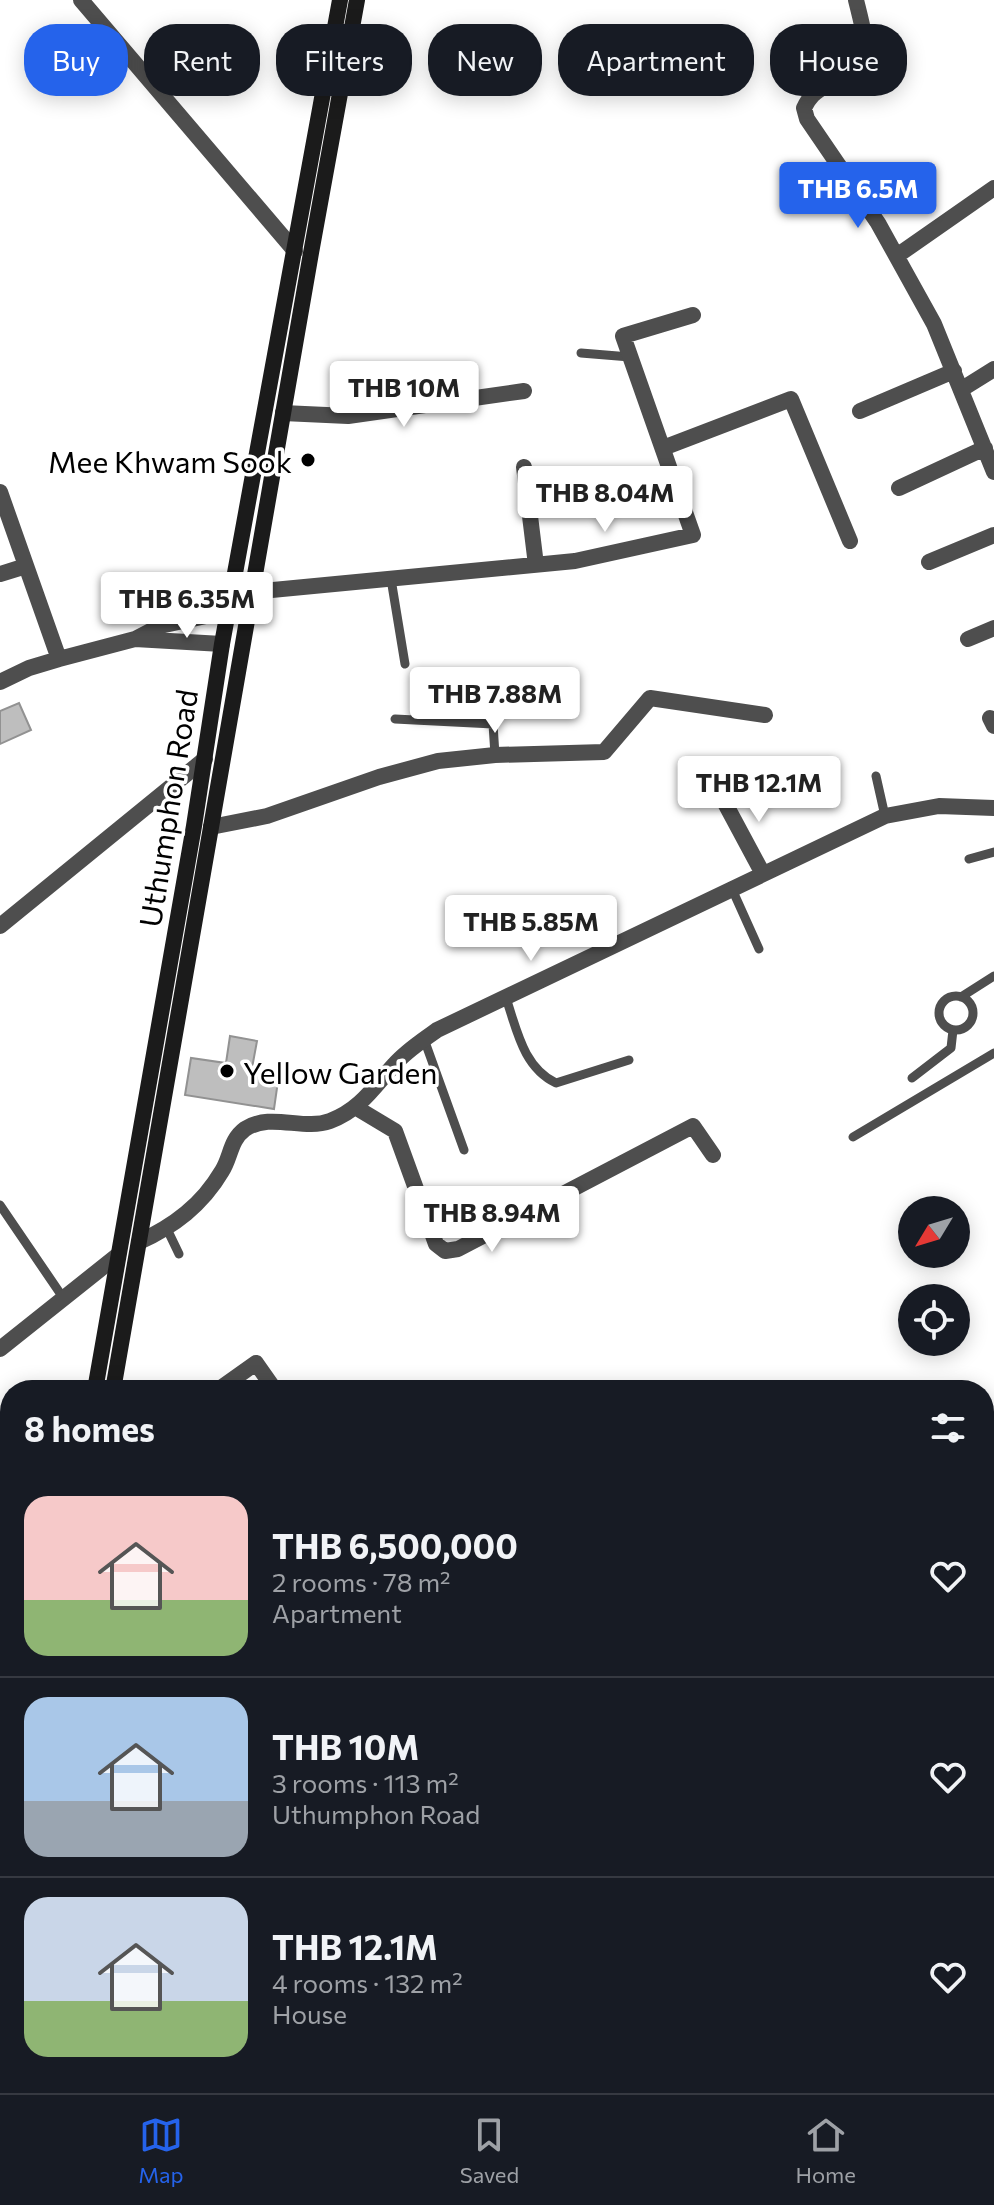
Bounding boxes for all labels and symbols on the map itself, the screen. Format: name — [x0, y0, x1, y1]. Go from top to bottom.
pin: THB 6.5M — [775, 162, 941, 230]
pin: THB 10M — [330, 361, 478, 429]
place label: Mee Khwam Sook — [48, 442, 292, 479]
marker: Mee Khwam Sook — [299, 451, 317, 469]
pin: THB 8.04M — [513, 466, 697, 534]
pin: THB 6.35M — [95, 572, 279, 640]
pin: THB 7.88M — [403, 667, 587, 735]
street label: Uthumphon Road — [130, 686, 204, 930]
pin: THB 12.1M — [667, 756, 851, 824]
pin: THB 5.85M — [439, 895, 623, 963]
place label: Yellow Garden — [243, 1053, 437, 1090]
marker: Yellow Garden — [218, 1062, 236, 1080]
pin: THB 8.94M — [400, 1186, 584, 1254]
north arrow — [898, 1196, 970, 1268]

